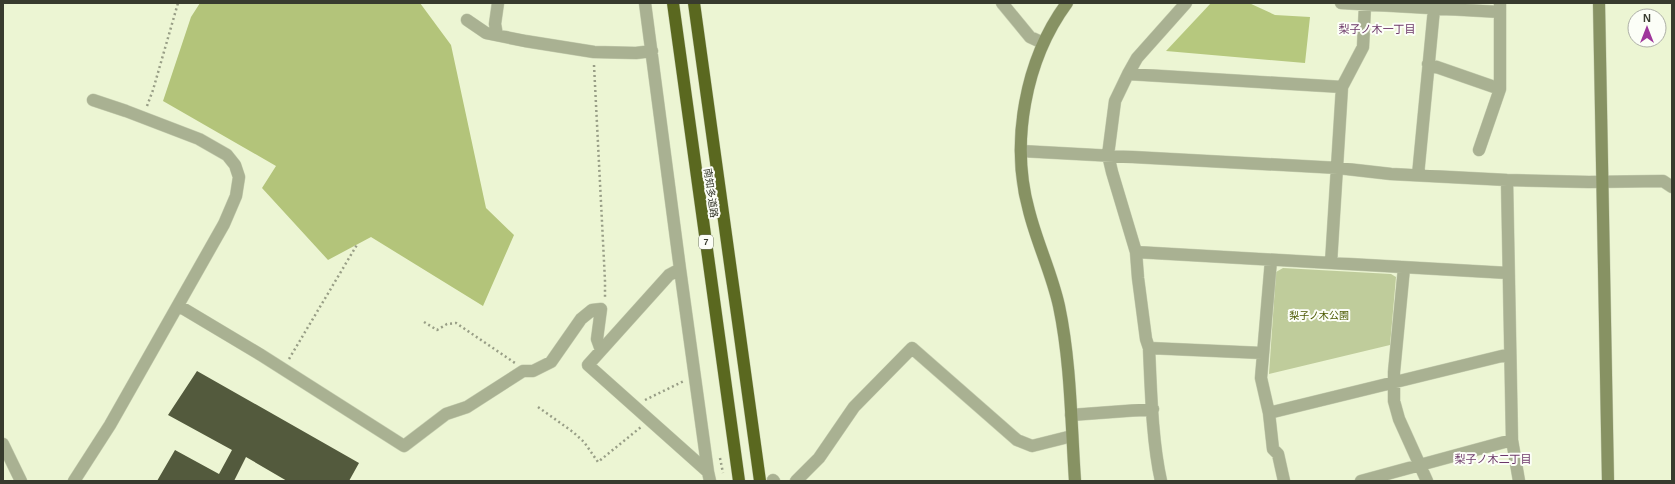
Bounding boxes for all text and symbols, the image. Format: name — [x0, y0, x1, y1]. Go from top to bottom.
north arrow — [1627, 8, 1667, 48]
text: N — [1643, 12, 1651, 24]
district label: 梨子ノ木一丁目 — [1339, 23, 1416, 35]
street label: 南知多道路 — [702, 167, 720, 219]
road number: 7 — [699, 235, 713, 249]
park label: 梨子ノ木公園 — [1289, 310, 1349, 321]
district label: 梨子ノ木二丁目 — [1455, 453, 1532, 465]

